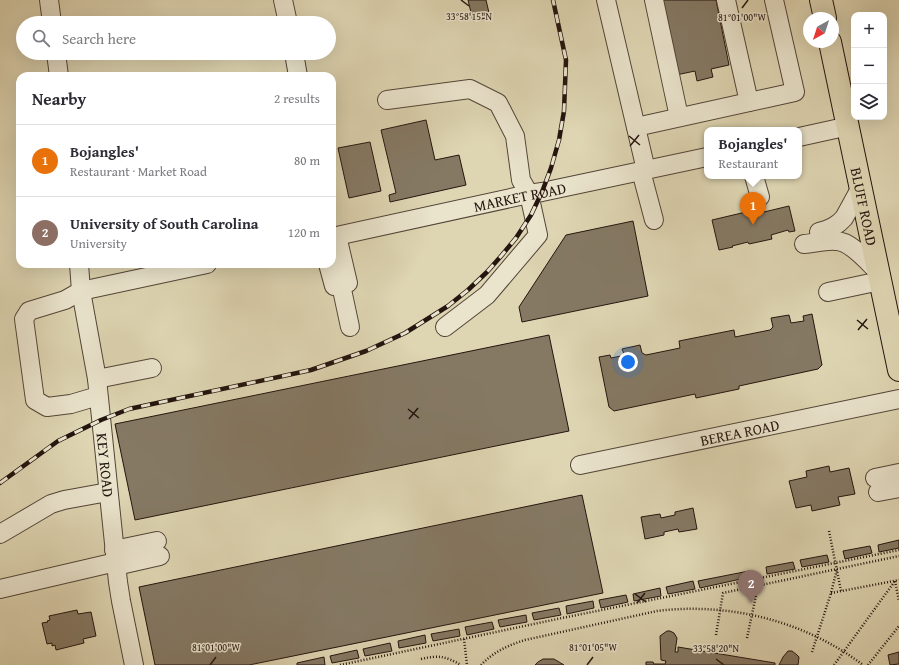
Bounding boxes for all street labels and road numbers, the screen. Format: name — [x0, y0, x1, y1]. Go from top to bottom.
street label: BLUFF ROAD — [846, 165, 883, 247]
street label: MARKET ROAD — [472, 177, 568, 216]
street label: BEREA ROAD — [698, 414, 781, 450]
street label: KEY ROAD — [92, 432, 120, 498]

